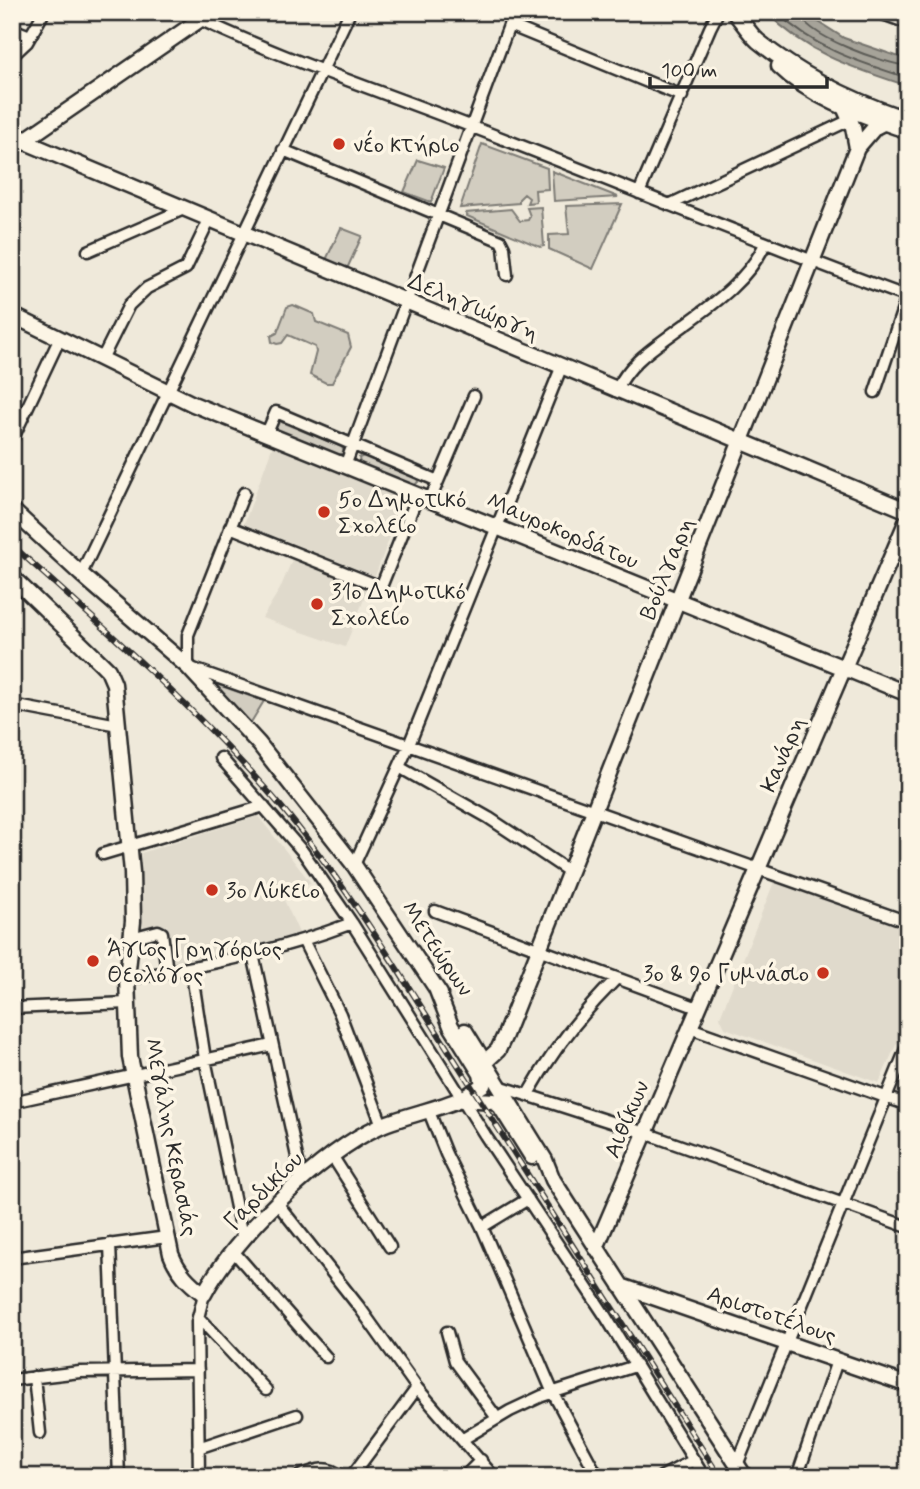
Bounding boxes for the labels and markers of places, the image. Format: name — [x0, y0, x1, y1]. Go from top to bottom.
place label: νέο κτήριο — [353, 129, 460, 161]
marker: νέο κτήριο — [331, 136, 347, 152]
place label: 5ο Δημοτικό Σχολείο — [338, 486, 466, 542]
marker: 5ο Δημοτικό Σχολείο — [316, 504, 332, 520]
place label: 31ο Δημοτικό Σχολείο — [331, 578, 466, 634]
marker: 31ο Δημοτικό Σχολείο — [309, 596, 325, 612]
place label: 3ο Λύκειο — [226, 877, 320, 907]
marker: 3ο Λύκειο — [204, 882, 220, 898]
place label: Άγιος Γρηγόριος Θεολόγος — [107, 935, 282, 991]
marker: Άγιος Γρηγόριος Θεολόγος — [85, 953, 101, 969]
place label: 3ο & 9ο Γυμνάσιο — [643, 960, 809, 990]
marker: 3ο & 9ο Γυμνάσιο — [815, 965, 831, 981]

